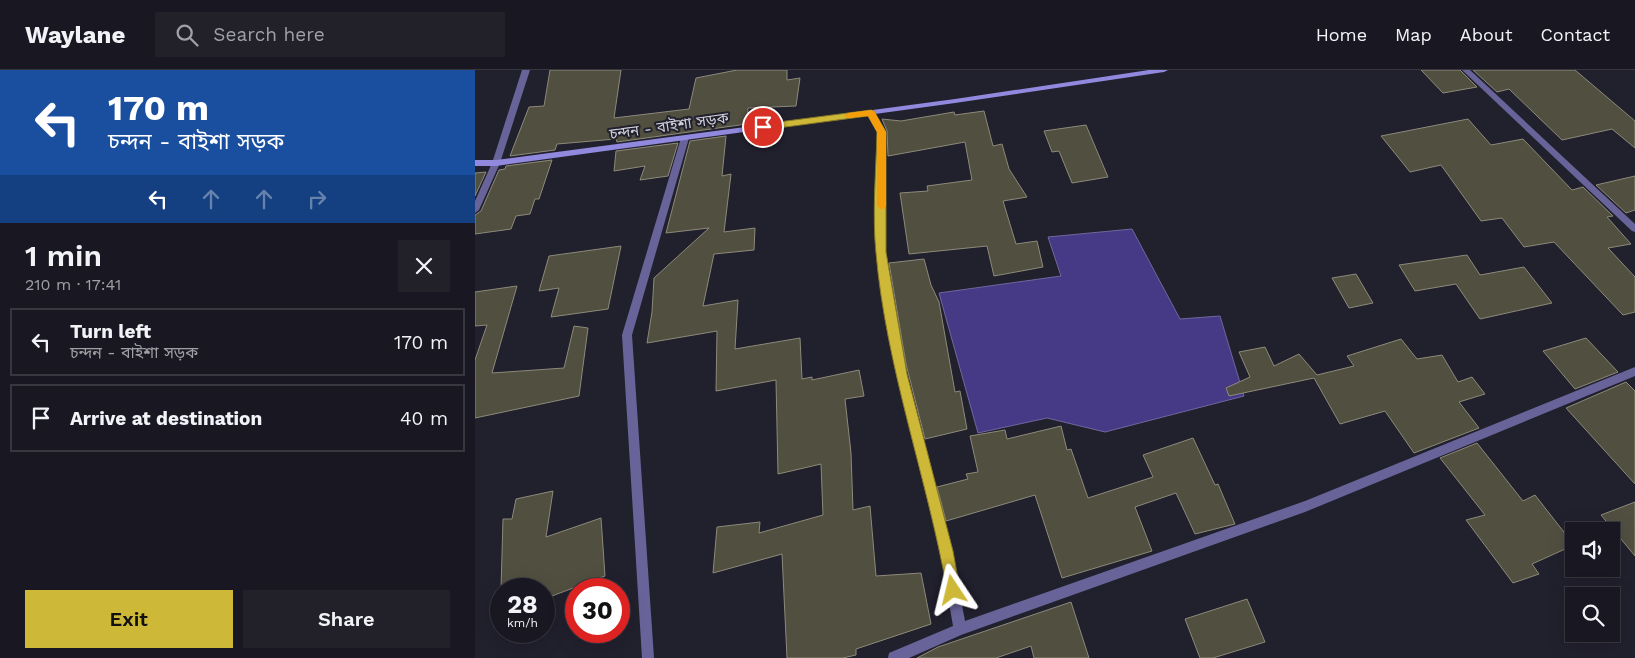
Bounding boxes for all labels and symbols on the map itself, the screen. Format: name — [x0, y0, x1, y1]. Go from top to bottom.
pin — [742, 106, 784, 148]
street label: চন্দন - বাইশা সড়ক — [607, 109, 731, 143]
position arrow — [926, 563, 978, 615]
speed limit sign: 30 — [565, 578, 630, 643]

